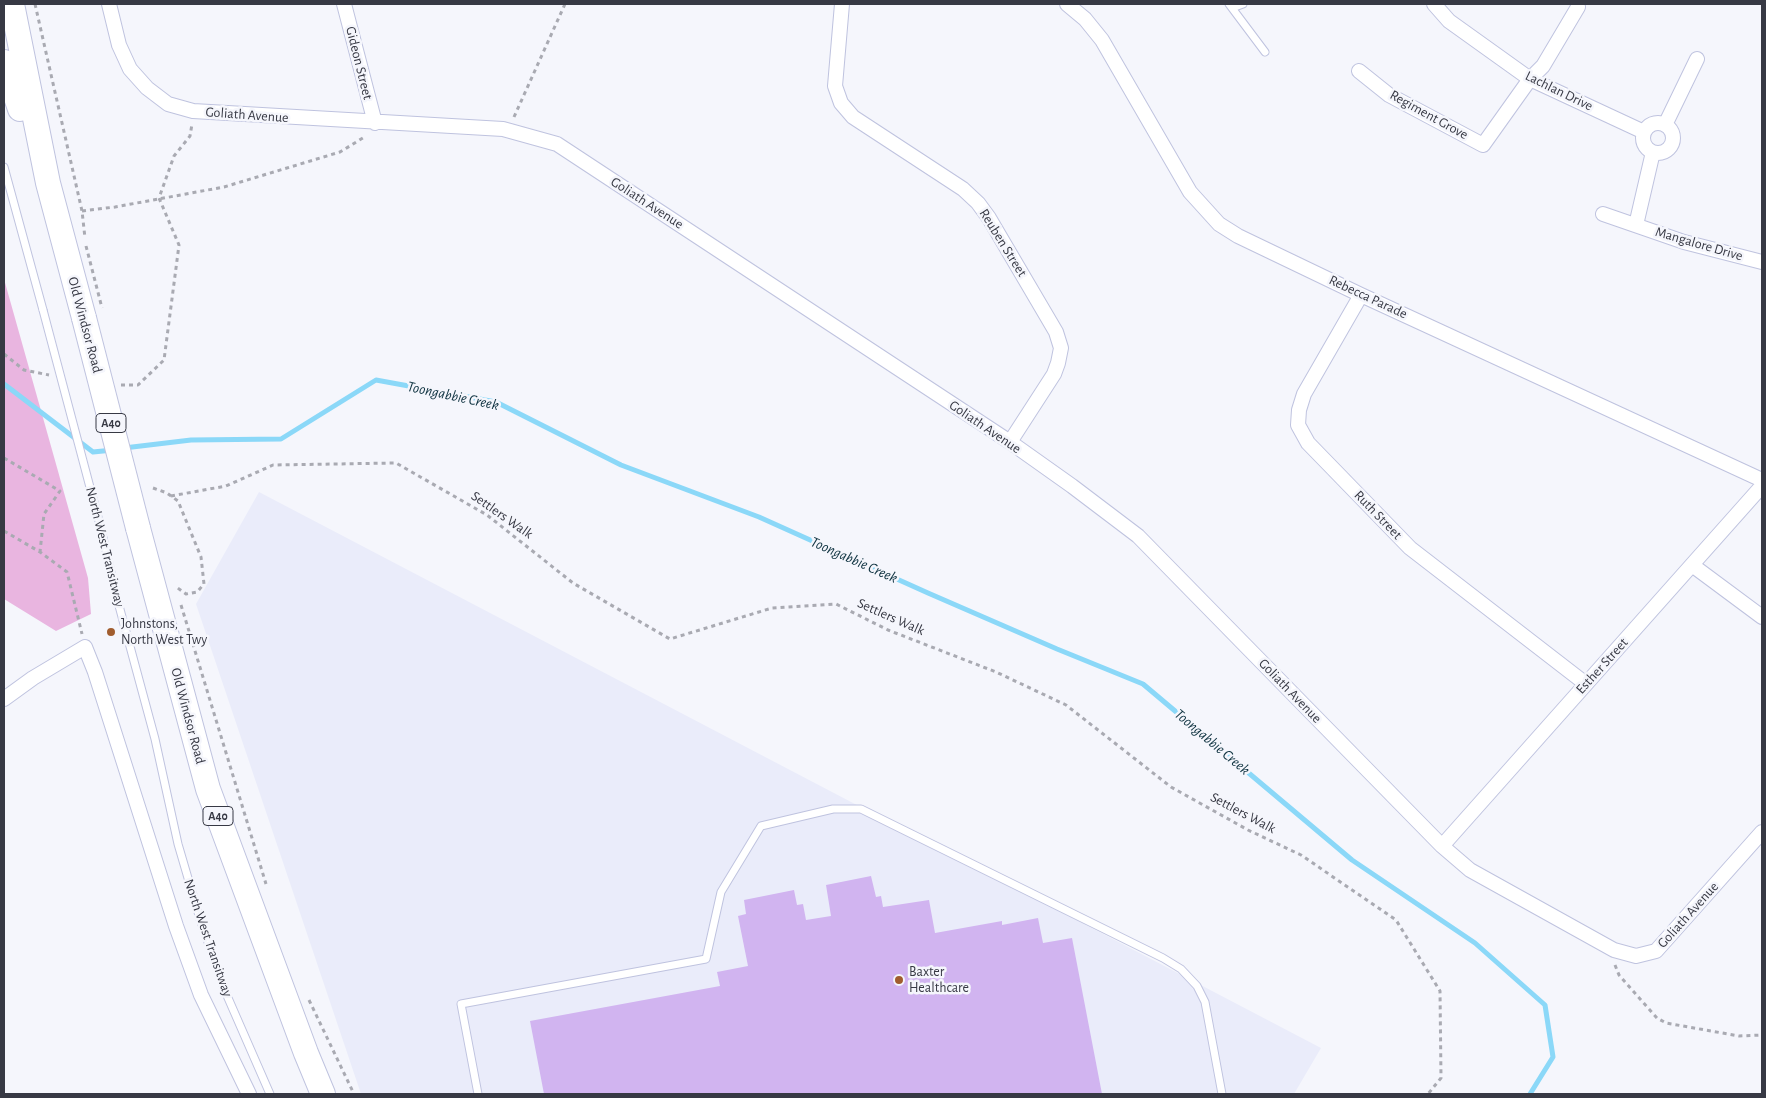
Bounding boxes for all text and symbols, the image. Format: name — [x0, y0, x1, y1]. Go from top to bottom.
street label: Gideon Street — [342, 25, 376, 101]
street label: Lachlan Drive — [1522, 67, 1596, 115]
street label: Regiment Grove — [1387, 87, 1471, 143]
street label: Goliath Avenue — [205, 104, 289, 126]
street label: Goliath Avenue — [608, 173, 686, 233]
street label: Reuben Street — [975, 206, 1031, 280]
street label: Mangalore Drive — [1653, 224, 1745, 264]
street label: Rebecca Parade — [1326, 272, 1410, 322]
street label: Old Windsor Road — [64, 275, 106, 375]
water label: Toongabbie Creek — [406, 378, 500, 414]
street label: Goliath Avenue — [946, 397, 1024, 457]
road number: A40 — [96, 413, 126, 432]
street label: North West Transitway — [82, 485, 128, 609]
street label: Ruth Street — [1351, 487, 1405, 543]
street label: Settlers Walk — [468, 488, 536, 542]
water label: Toongabbie Creek — [808, 533, 900, 587]
street label: Settlers Walk — [855, 595, 927, 639]
place label: Johnstons, North West Twy — [121, 616, 207, 648]
marker: Johnstons, North West Twy — [105, 626, 117, 638]
street label: Esther Street — [1572, 634, 1632, 698]
street label: Goliath Avenue — [1255, 655, 1325, 727]
street label: Old Windsor Road — [167, 666, 209, 766]
water label: Toongabbie Creek — [1170, 705, 1254, 779]
street label: Settlers Walk — [1207, 789, 1279, 837]
road number: A40 — [203, 806, 233, 826]
street label: North West Transitway — [180, 877, 236, 999]
street label: Goliath Avenue — [1654, 878, 1722, 952]
place label: Baxter Healthcare — [909, 964, 969, 996]
marker: Baxter Healthcare — [893, 974, 905, 986]

